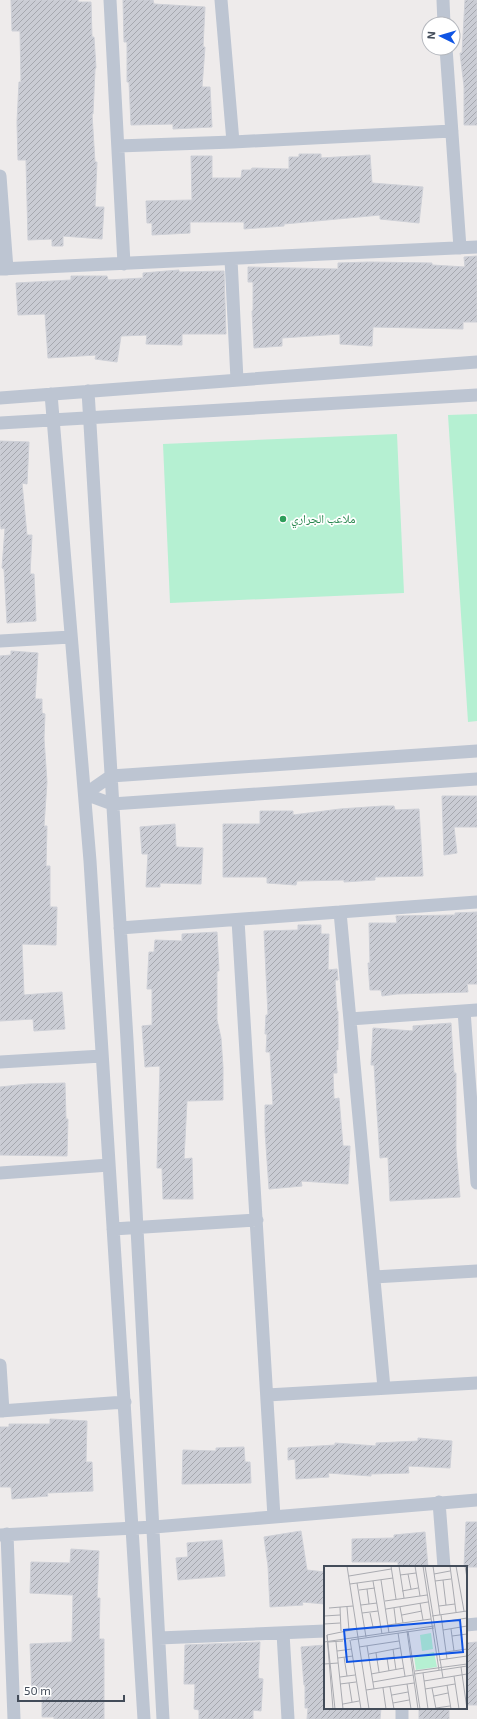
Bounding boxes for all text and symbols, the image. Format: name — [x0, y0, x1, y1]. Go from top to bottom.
north arrow — [421, 16, 461, 56]
text: N — [424, 31, 437, 40]
place label: ملاعب الجراري — [291, 511, 355, 529]
marker: ملاعب الجراري — [278, 514, 288, 524]
inset map — [324, 1566, 467, 1709]
scale bar — [18, 1677, 124, 1703]
text: 50 m — [24, 1683, 51, 1697]

